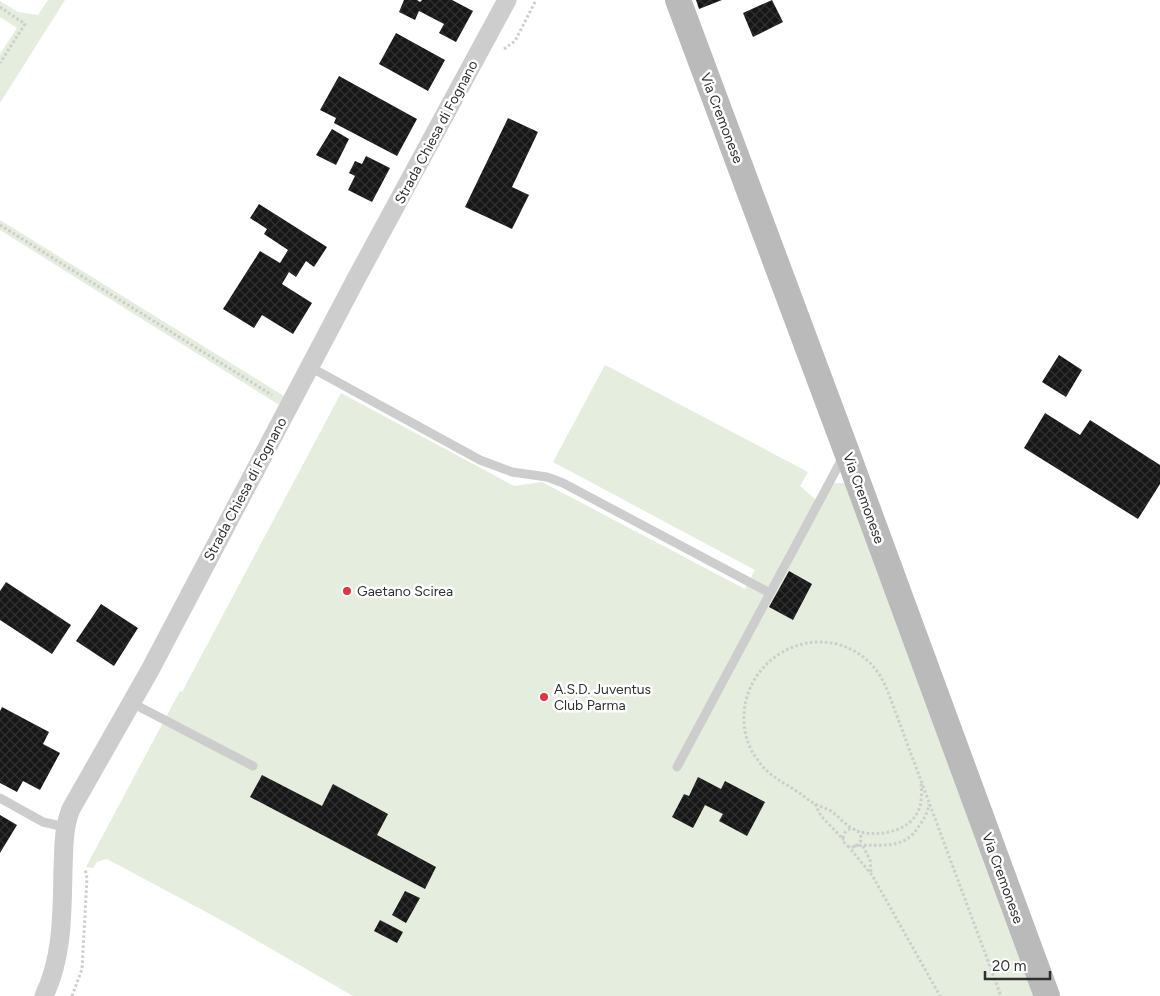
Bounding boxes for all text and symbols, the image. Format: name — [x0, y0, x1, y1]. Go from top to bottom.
street label: Strada Chiesa di Fognano — [391, 58, 482, 207]
street label: Via Cremonese — [696, 70, 747, 166]
street label: Strada Chiesa di Fognano — [200, 415, 291, 564]
street label: Via Cremonese — [839, 450, 888, 546]
place label: Gaetano Scirea — [357, 583, 453, 600]
marker: Gaetano Scirea — [341, 585, 353, 597]
place label: A.S.D. Juventus Club Parma — [554, 681, 651, 714]
marker: A.S.D. Juventus Club Parma — [538, 691, 550, 703]
street label: Via Cremonese — [978, 830, 1027, 926]
scale bar — [985, 948, 1050, 980]
text: 20 m — [992, 957, 1026, 975]

